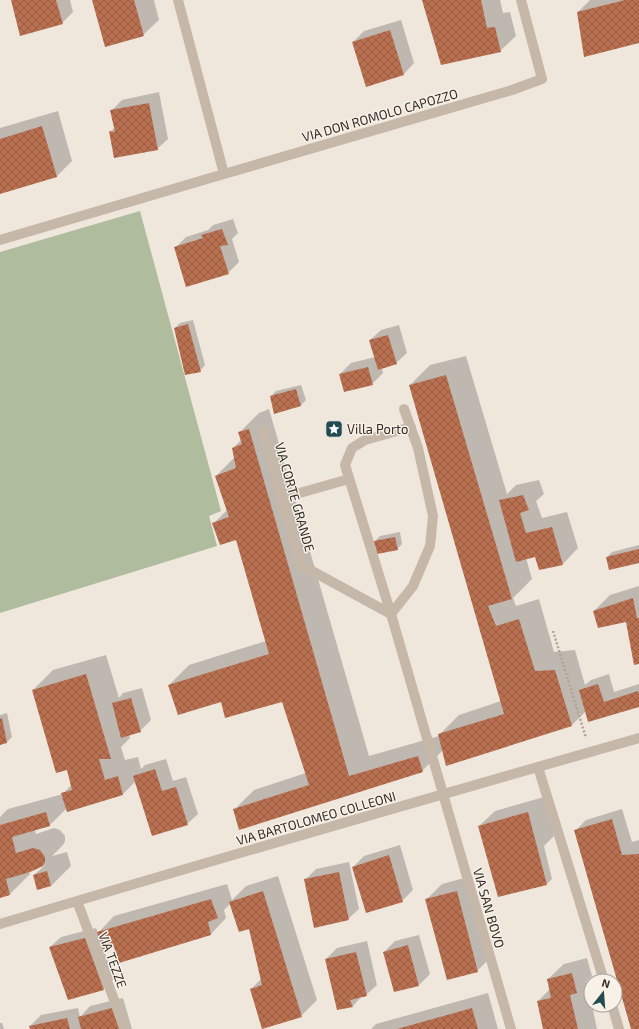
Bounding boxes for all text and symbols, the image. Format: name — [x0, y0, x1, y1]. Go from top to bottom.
street label: VIA DON ROMOLO CAPOZZO — [300, 85, 460, 145]
place icon: Villa Porto — [324, 419, 344, 439]
place label: Villa Porto — [347, 421, 408, 437]
street label: VIA CORTE GRANDE — [272, 441, 318, 553]
street label: VIA BARTOLOMEO COLLEONI — [234, 788, 398, 848]
street label: VIA SAN BOVO — [470, 866, 508, 950]
street label: VIA TEZZE — [95, 930, 131, 990]
north arrow — [583, 973, 623, 1013]
text: N — [600, 976, 612, 990]

